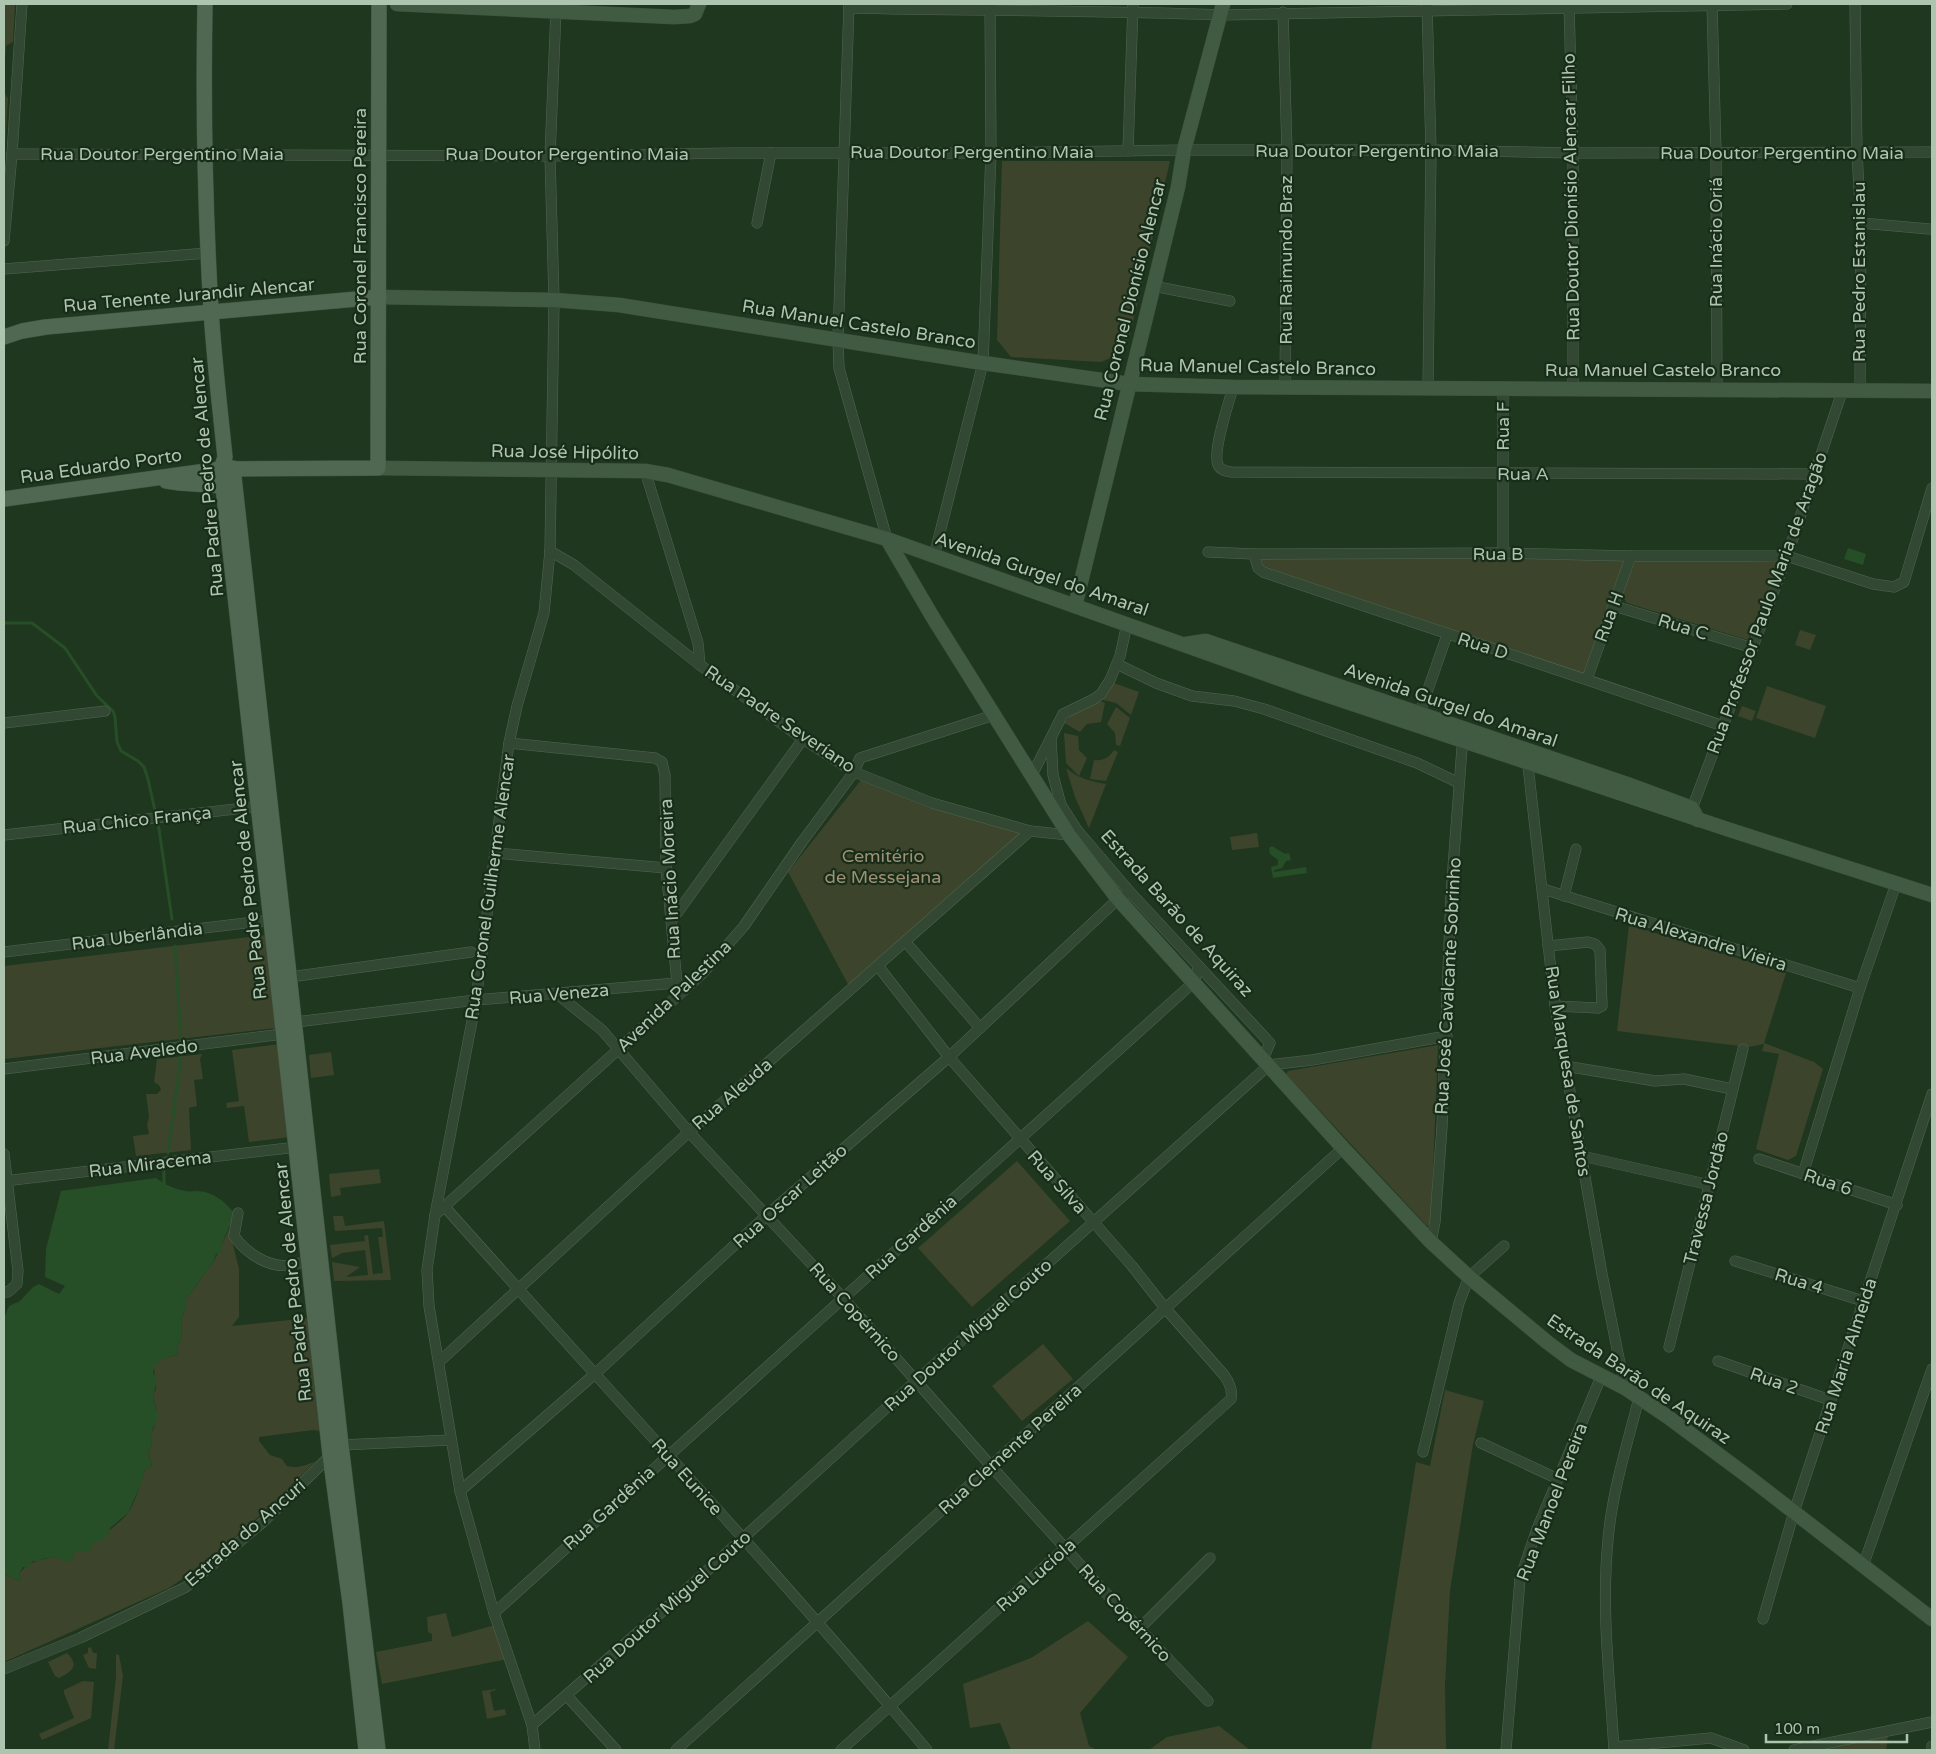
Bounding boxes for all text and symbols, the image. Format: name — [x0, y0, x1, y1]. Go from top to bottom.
street label: Rua Doutor Dionísio Alencar Filho — [1557, 53, 1585, 341]
street label: Rua Coronel Francisco Pereira — [349, 108, 371, 364]
street label: Rua Doutor Pergentino Maia — [1255, 140, 1499, 162]
street label: Rua Doutor Pergentino Maia — [850, 141, 1094, 163]
street label: Rua Doutor Pergentino Maia — [1660, 142, 1904, 164]
street label: Rua Doutor Pergentino Maia — [40, 143, 284, 165]
street label: Rua Doutor Pergentino Maia — [445, 143, 689, 165]
street label: Rua Raimundo Braz — [1275, 175, 1297, 345]
street label: Rua Coronel Dionísio Alencar — [1089, 177, 1171, 423]
street label: Rua Inácio Oriá — [1705, 177, 1727, 307]
street label: Rua Pedro Estanislau — [1848, 182, 1870, 362]
street label: Rua Tenente Jurandir Alencar — [62, 273, 316, 317]
street label: Rua Manuel Castelo Branco — [741, 295, 977, 353]
street label: Rua Manuel Castelo Branco — [1140, 354, 1376, 380]
street label: Rua Padre Pedro de Alencar — [186, 356, 228, 598]
street label: Rua Manuel Castelo Branco — [1545, 359, 1781, 381]
street label: Rua F — [1492, 401, 1514, 451]
street label: Rua José Hipólito — [491, 440, 639, 464]
street label: Rua Eduardo Porto — [19, 444, 183, 488]
street label: Rua Professor Paulo Maria de Aragão — [1702, 449, 1832, 757]
street label: Rua A — [1497, 463, 1549, 485]
street label: Avenida Gurgel do Amaral — [932, 527, 1152, 621]
street label: Rua B — [1472, 543, 1524, 565]
street label: Rua H — [1590, 589, 1628, 645]
street label: Rua C — [1655, 609, 1711, 645]
street label: Rua D — [1455, 627, 1511, 665]
street label: Avenida Gurgel do Amaral — [1341, 658, 1561, 752]
street label: Rua Padre Severíano — [700, 660, 860, 778]
street label: Rua Coronel Guilherme Alencar — [460, 753, 520, 1021]
street label: Rua Padre Pedro de Alencar — [224, 759, 272, 1001]
street label: Rua Inácio Moreira — [655, 798, 685, 960]
street label: Rua Chico França — [61, 801, 213, 839]
street label: Estrada Barão de Aquiraz — [1096, 825, 1258, 1001]
park label: Cemitério de Messejana — [825, 845, 941, 888]
street label: Rua José Cavalcante Sobrinho — [1430, 857, 1466, 1115]
street label: Rua Alexandre Vieira — [1612, 902, 1790, 976]
street label: Rua Uberlândia — [70, 917, 204, 955]
street label: Avenida Palestina — [612, 935, 736, 1057]
street label: Rua Marquesa de Santos — [1540, 964, 1596, 1178]
street label: Rua Veneza — [508, 979, 610, 1009]
street label: Rua Aveledo — [89, 1034, 199, 1069]
street label: Rua Aleuda — [687, 1053, 777, 1135]
street label: Travessa Jordão — [1679, 1129, 1733, 1267]
street label: Rua Oscar Leitão — [728, 1139, 852, 1253]
street label: Rua Miracema — [87, 1146, 213, 1182]
street label: Rua Sílva — [1023, 1146, 1091, 1218]
street label: Rua Padre Pedro de Alencar — [269, 1161, 317, 1403]
street label: Rua 6 — [1801, 1164, 1855, 1200]
street label: Rua Gardênia — [861, 1190, 961, 1284]
street label: Rua Doutor Miguel Couto — [880, 1254, 1056, 1416]
street label: Rua Copérnico — [805, 1258, 905, 1366]
street label: Rua 4 — [1772, 1263, 1826, 1299]
street label: Rua Maria Almeida — [1810, 1275, 1882, 1437]
street label: Estrada Barão de Aquiraz — [1543, 1309, 1735, 1449]
street label: Rua 2 — [1747, 1362, 1801, 1400]
street label: Rua Clemente Pereira — [934, 1379, 1086, 1519]
street label: Rua Manoel Pereira — [1512, 1420, 1592, 1584]
street label: Rua Eunice — [647, 1434, 727, 1520]
street label: Rua Gardênia — [559, 1461, 659, 1555]
street label: Estrada do Ancuri — [180, 1474, 310, 1592]
street label: Rua Doutor Miguel Couto — [579, 1526, 755, 1688]
street label: Rua Lucíola — [992, 1534, 1080, 1616]
street label: Rua Copérnico — [1074, 1559, 1176, 1667]
scale bar — [1766, 1712, 1907, 1744]
text: 100 m — [1774, 1720, 1820, 1738]

